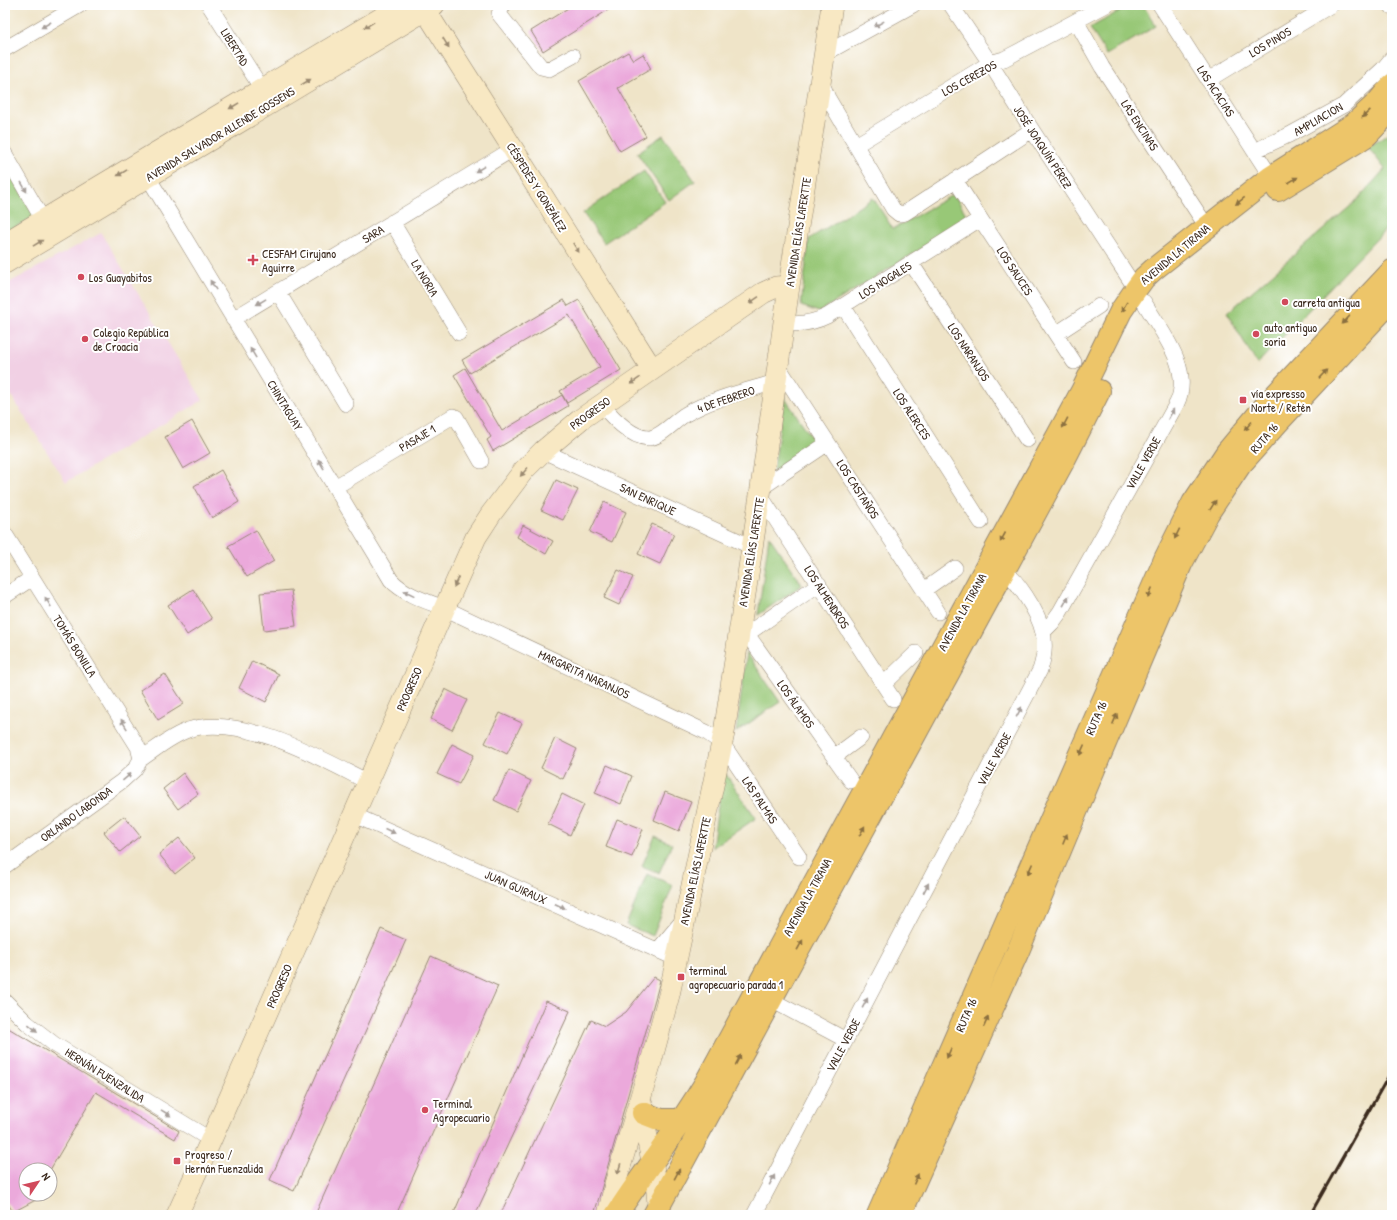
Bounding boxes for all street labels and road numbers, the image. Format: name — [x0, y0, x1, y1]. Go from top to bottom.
street label: LOS PINOS — [1246, 22, 1295, 61]
street label: LIBERTAD — [217, 25, 253, 69]
street label: LOS CEREZOS — [939, 56, 1000, 100]
street label: LAS ACACIAS — [1193, 62, 1239, 120]
street label: AVENIDA SALVADOR ALLENDE GOSSENS — [142, 82, 298, 185]
street label: LAS ENCINAS — [1117, 96, 1163, 154]
street label: AMPLIACION — [1290, 98, 1346, 140]
street label: JOSÉ JOAQUÍN PÉREZ — [1010, 102, 1076, 192]
street label: CÉSPEDES Y GONZÁLEZ — [503, 139, 571, 235]
street label: AVENIDA ELÍAS LAFERTTE — [781, 176, 815, 288]
street label: AVENIDA LA TIRANA — [1136, 220, 1214, 288]
street label: SARA — [359, 221, 387, 247]
street label: LOS SAUCES — [993, 243, 1037, 299]
street label: LA NORIA — [407, 256, 443, 300]
street label: LOS NOGALES — [855, 257, 915, 303]
street label: LOS NARANJOS — [944, 320, 994, 385]
street label: CHINTAGUAY — [263, 376, 307, 434]
street label: 4 DE FEBRERO — [695, 381, 757, 417]
street label: LOS ALERCES — [889, 385, 935, 443]
street label: PROGRESO — [566, 392, 614, 434]
street label: RUTA 16 — [1246, 419, 1282, 457]
street label: PASAJE 1 — [396, 420, 438, 456]
street label: VALLE VERDE — [1121, 433, 1165, 493]
street label: LOS CASTAÑOS — [833, 456, 884, 522]
street label: SAN ENRIQUE — [617, 479, 680, 520]
street label: AVENIDA ELÍAS LAFERTTE — [734, 496, 768, 608]
street label: LOS ALMENDROS — [800, 562, 854, 632]
street label: AVENIDA LA TIRANA — [934, 570, 990, 654]
street label: TOMÁS BONILLA — [49, 612, 101, 680]
street label: MARGARITA NARANJOS — [535, 645, 633, 703]
street label: PROGRESO — [392, 664, 426, 714]
street label: LOS ÁLAMOS — [773, 677, 819, 732]
street label: RUTA 16 — [1081, 698, 1111, 738]
street label: VALLE VERDE — [973, 729, 1015, 789]
street label: LAS PALMAS — [738, 773, 782, 827]
street label: ORLANDO LABONDA — [37, 782, 115, 846]
street label: AVENIDA ELÍAS LAFERTTE — [675, 815, 715, 927]
street label: AVENIDA LA TIRANA — [779, 855, 835, 939]
street label: JUAN GUIRAUX — [482, 866, 550, 908]
street label: PROGRESO — [262, 961, 296, 1011]
street label: RUTA 16 — [951, 995, 981, 1035]
street label: VALLE VERDE — [822, 1015, 864, 1075]
street label: HERNÁN FUENZALIDA — [62, 1044, 148, 1106]

